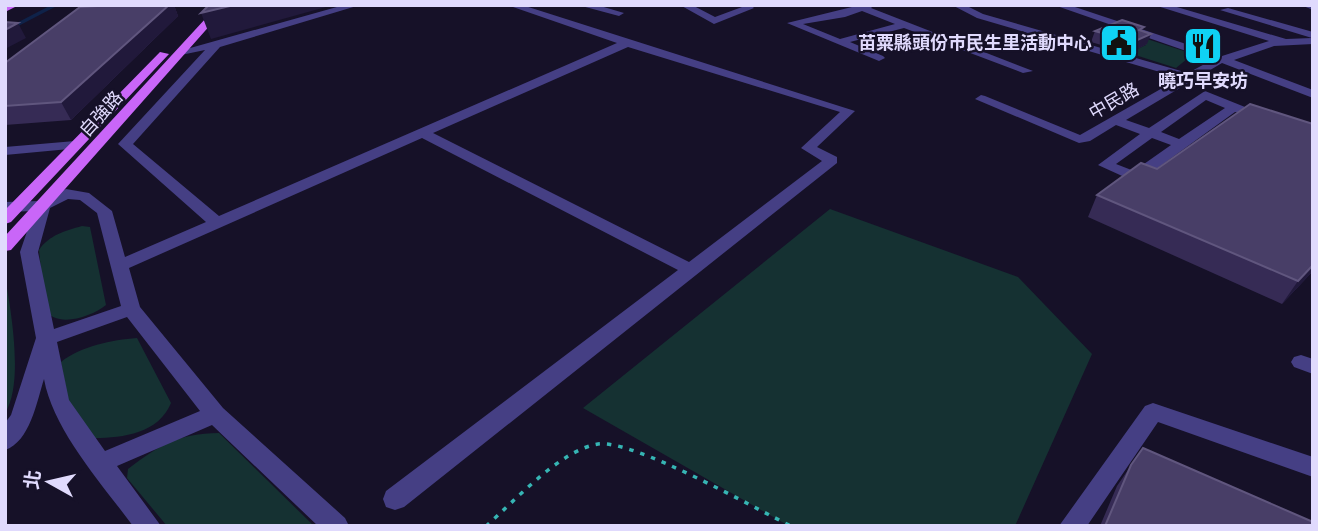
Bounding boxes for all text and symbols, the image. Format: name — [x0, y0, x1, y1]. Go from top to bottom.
public building icon: 苗粟縣頭份巿民生里活動中心 — [1098, 22, 1140, 64]
restaurant icon: 曉巧早安坊 — [1182, 25, 1224, 67]
place label: 苗粟縣頭份巿民生里活動中心 — [858, 32, 1092, 54]
place label: 曉巧早安坊 — [1158, 70, 1248, 92]
street label: 中民路 — [1085, 78, 1143, 124]
street label: 自強路 — [75, 87, 127, 141]
north arrow — [14, 447, 84, 517]
text: 北 — [21, 469, 45, 491]

